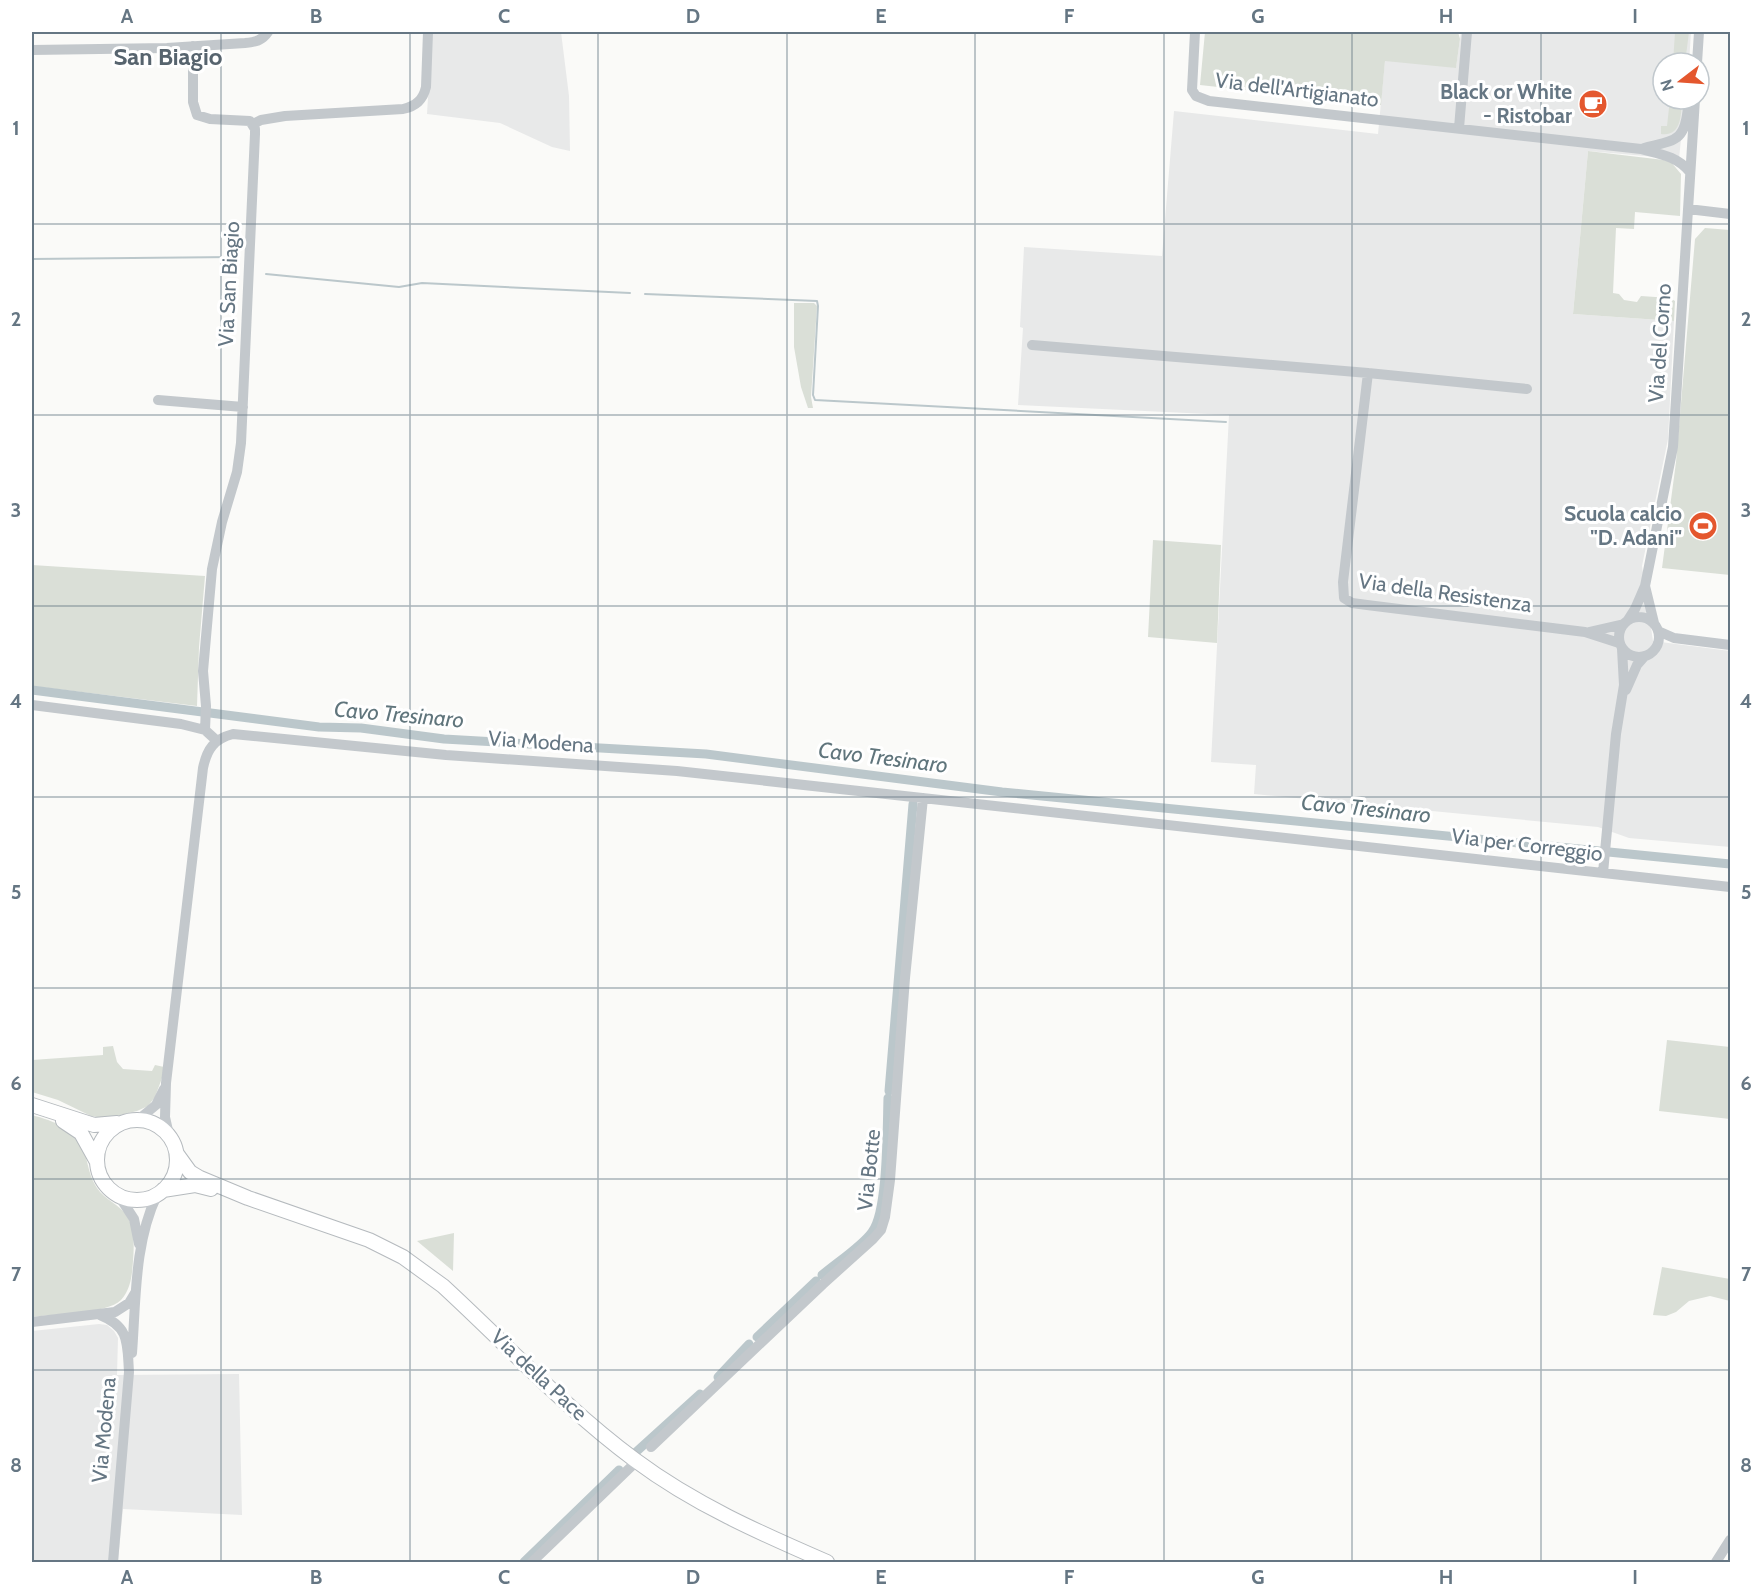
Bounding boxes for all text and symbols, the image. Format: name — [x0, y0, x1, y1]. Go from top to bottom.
text: A — [121, 4, 134, 28]
text: B — [310, 4, 322, 28]
text: C — [498, 4, 510, 28]
text: D — [686, 4, 700, 28]
text: E — [875, 4, 887, 28]
text: F — [1064, 4, 1075, 28]
text: G — [1251, 4, 1265, 28]
text: H — [1439, 4, 1453, 28]
text: I — [1632, 4, 1638, 28]
district label: San Biagio — [113, 42, 223, 71]
north arrow — [1651, 51, 1711, 111]
street label: Via dell'Artigianato — [1214, 67, 1380, 112]
text: N — [1656, 77, 1678, 93]
place label: Black or White - Ristobar — [1440, 79, 1572, 128]
cafe icon: Black or White - Ristobar — [1577, 88, 1609, 120]
text: 1 — [12, 116, 20, 140]
text: 1 — [1742, 116, 1750, 140]
street label: Via San Biagio — [213, 221, 244, 347]
street label: Via del Corno — [1643, 283, 1676, 403]
text: 2 — [11, 307, 21, 331]
text: 2 — [1741, 307, 1751, 331]
text: 3 — [11, 498, 21, 522]
text: 3 — [1741, 498, 1751, 522]
place label: Scuola calcio "D. Adani" — [1564, 501, 1682, 550]
sports icon: Scuola calcio "D. Adani" — [1687, 510, 1719, 542]
street label: Via della Resistenza — [1357, 568, 1533, 617]
text: 4 — [10, 689, 22, 713]
text: 4 — [1740, 689, 1752, 713]
water label: Cavo Tresinaro — [333, 695, 465, 734]
street label: Via Modena — [488, 725, 595, 758]
water label: Cavo Tresinaro — [817, 736, 949, 779]
water label: Cavo Tresinaro — [1300, 788, 1432, 829]
street label: Via per Correggio — [1450, 823, 1604, 866]
text: 5 — [11, 880, 21, 904]
text: 5 — [1741, 880, 1751, 904]
text: 6 — [10, 1071, 22, 1095]
text: 6 — [1740, 1071, 1752, 1095]
street label: Via Botte — [852, 1128, 885, 1212]
text: 7 — [11, 1262, 22, 1286]
text: 7 — [1741, 1262, 1752, 1286]
street label: Via della Pace — [486, 1324, 593, 1426]
street label: Via Modena — [86, 1376, 121, 1484]
text: 8 — [10, 1453, 22, 1477]
text: 8 — [1740, 1453, 1752, 1477]
text: A — [121, 1565, 134, 1589]
text: B — [310, 1565, 322, 1589]
text: C — [498, 1565, 510, 1589]
text: D — [686, 1565, 700, 1589]
text: E — [875, 1565, 887, 1589]
text: F — [1064, 1565, 1075, 1589]
text: G — [1251, 1565, 1265, 1589]
text: H — [1439, 1565, 1453, 1589]
text: I — [1632, 1565, 1638, 1589]

